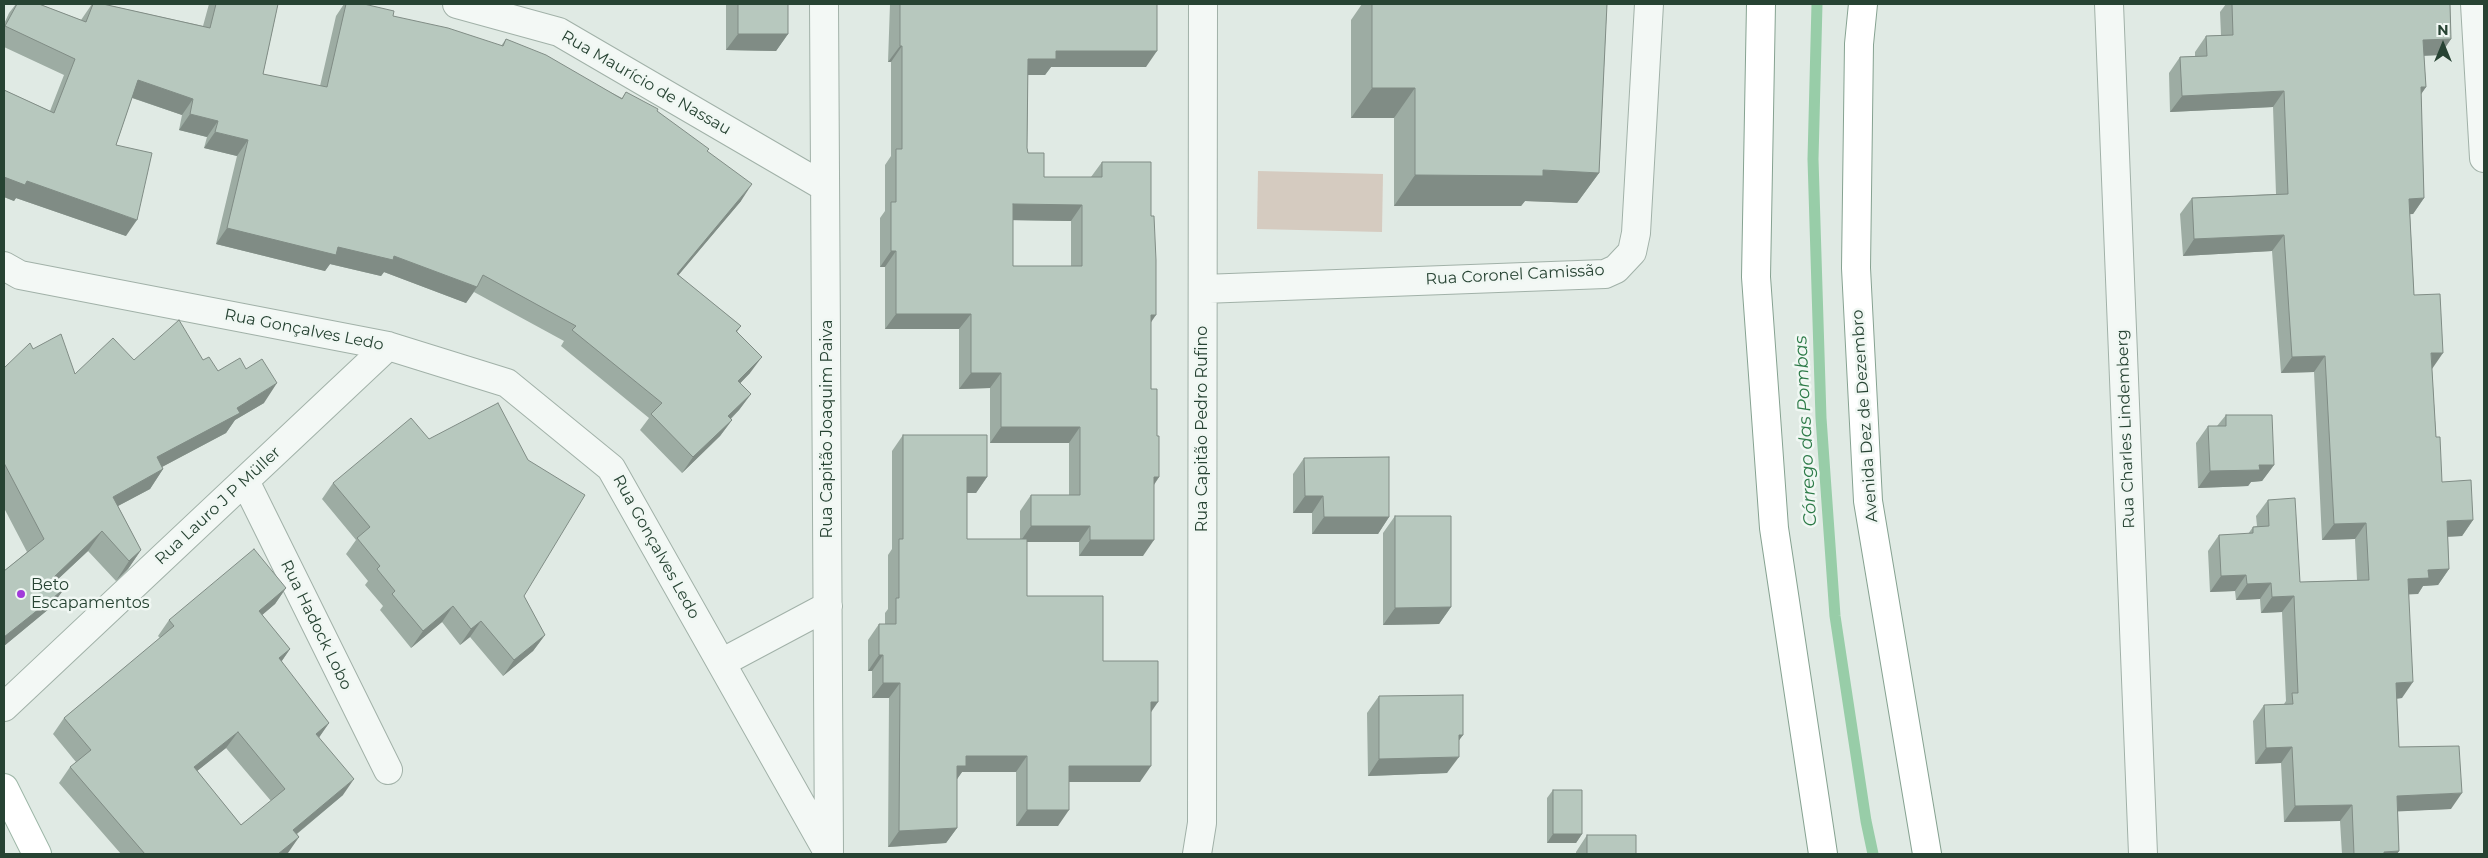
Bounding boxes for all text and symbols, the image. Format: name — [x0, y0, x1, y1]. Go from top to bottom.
north arrow — [2418, 20, 2468, 70]
text: N — [2437, 21, 2449, 39]
street label: Rua Maurício de Nassau — [558, 27, 734, 139]
street label: Rua Coronel Camissão — [1425, 261, 1605, 289]
street label: Rua Gonçalves Ledo — [223, 305, 385, 355]
street label: Avenida Dez de Dezembro — [1848, 309, 1882, 523]
street label: Rua Capitão Joaquim Paiva — [817, 320, 837, 538]
street label: Rua Capitão Pedro Rufino — [1192, 326, 1212, 532]
street label: Rua Charles Lindemberg — [2113, 329, 2139, 529]
water label: Córrego das Pombas — [1790, 335, 1822, 527]
street label: Rua Lauro J P Müller — [151, 443, 285, 569]
street label: Rua Gonçalves Ledo — [608, 472, 704, 622]
street label: Rua Hadock Lobo — [276, 557, 356, 693]
place label: Beto Escapamentos — [31, 575, 150, 613]
marker: Beto Escapamentos — [15, 588, 27, 600]

